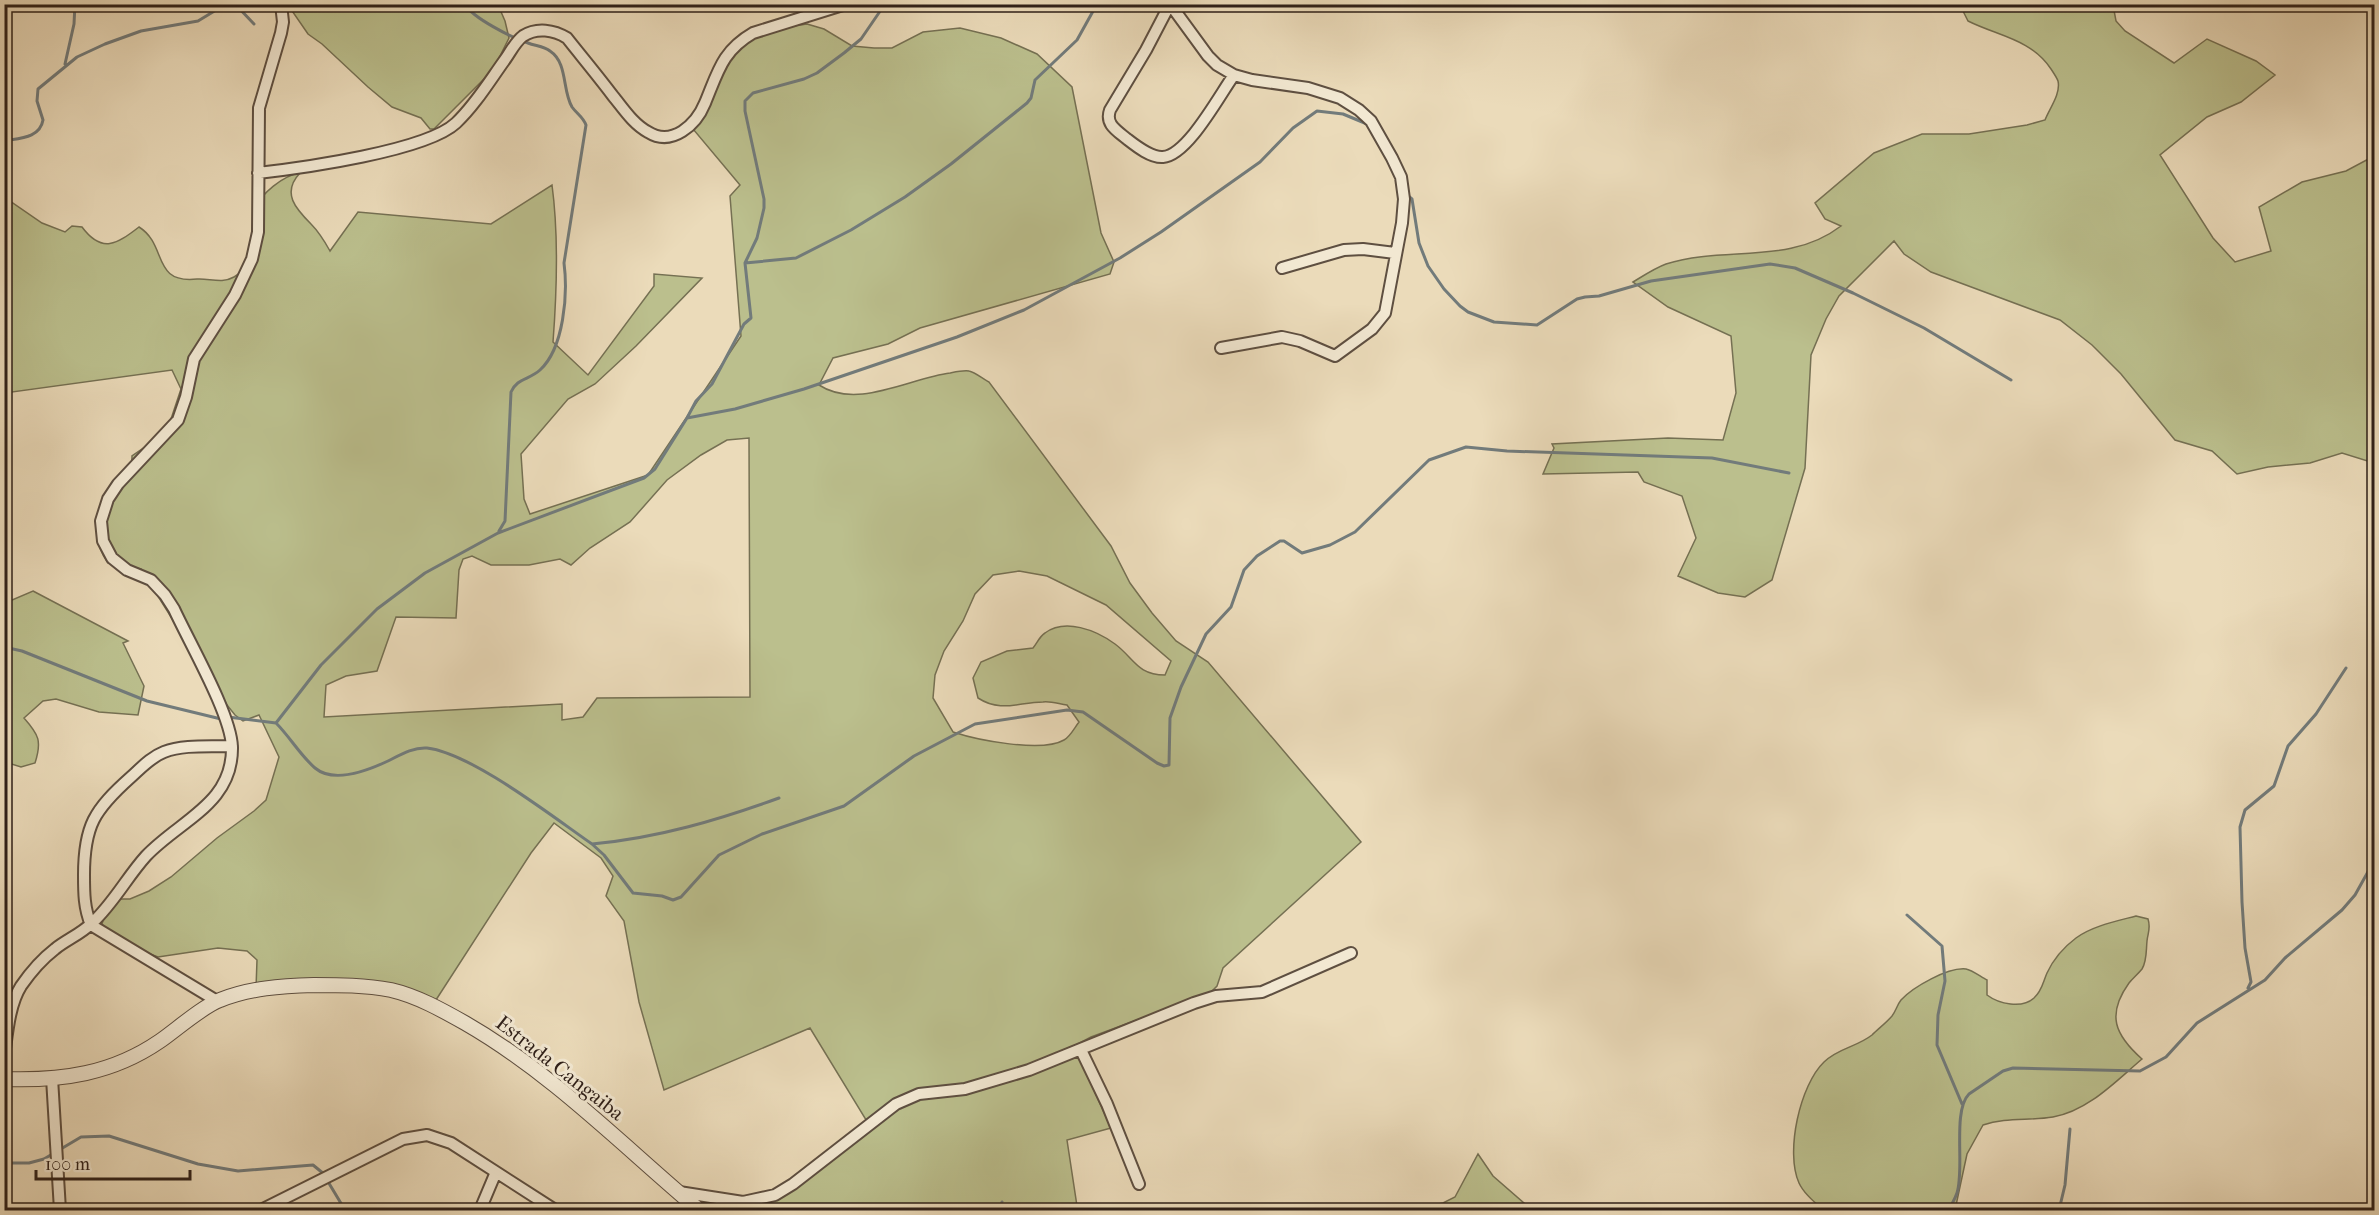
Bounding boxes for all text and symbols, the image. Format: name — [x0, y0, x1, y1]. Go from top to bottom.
street label: Estrada Cangaiba — [491, 1010, 629, 1126]
scale bar — [36, 1143, 190, 1181]
text: 100 m — [45, 1154, 90, 1175]

